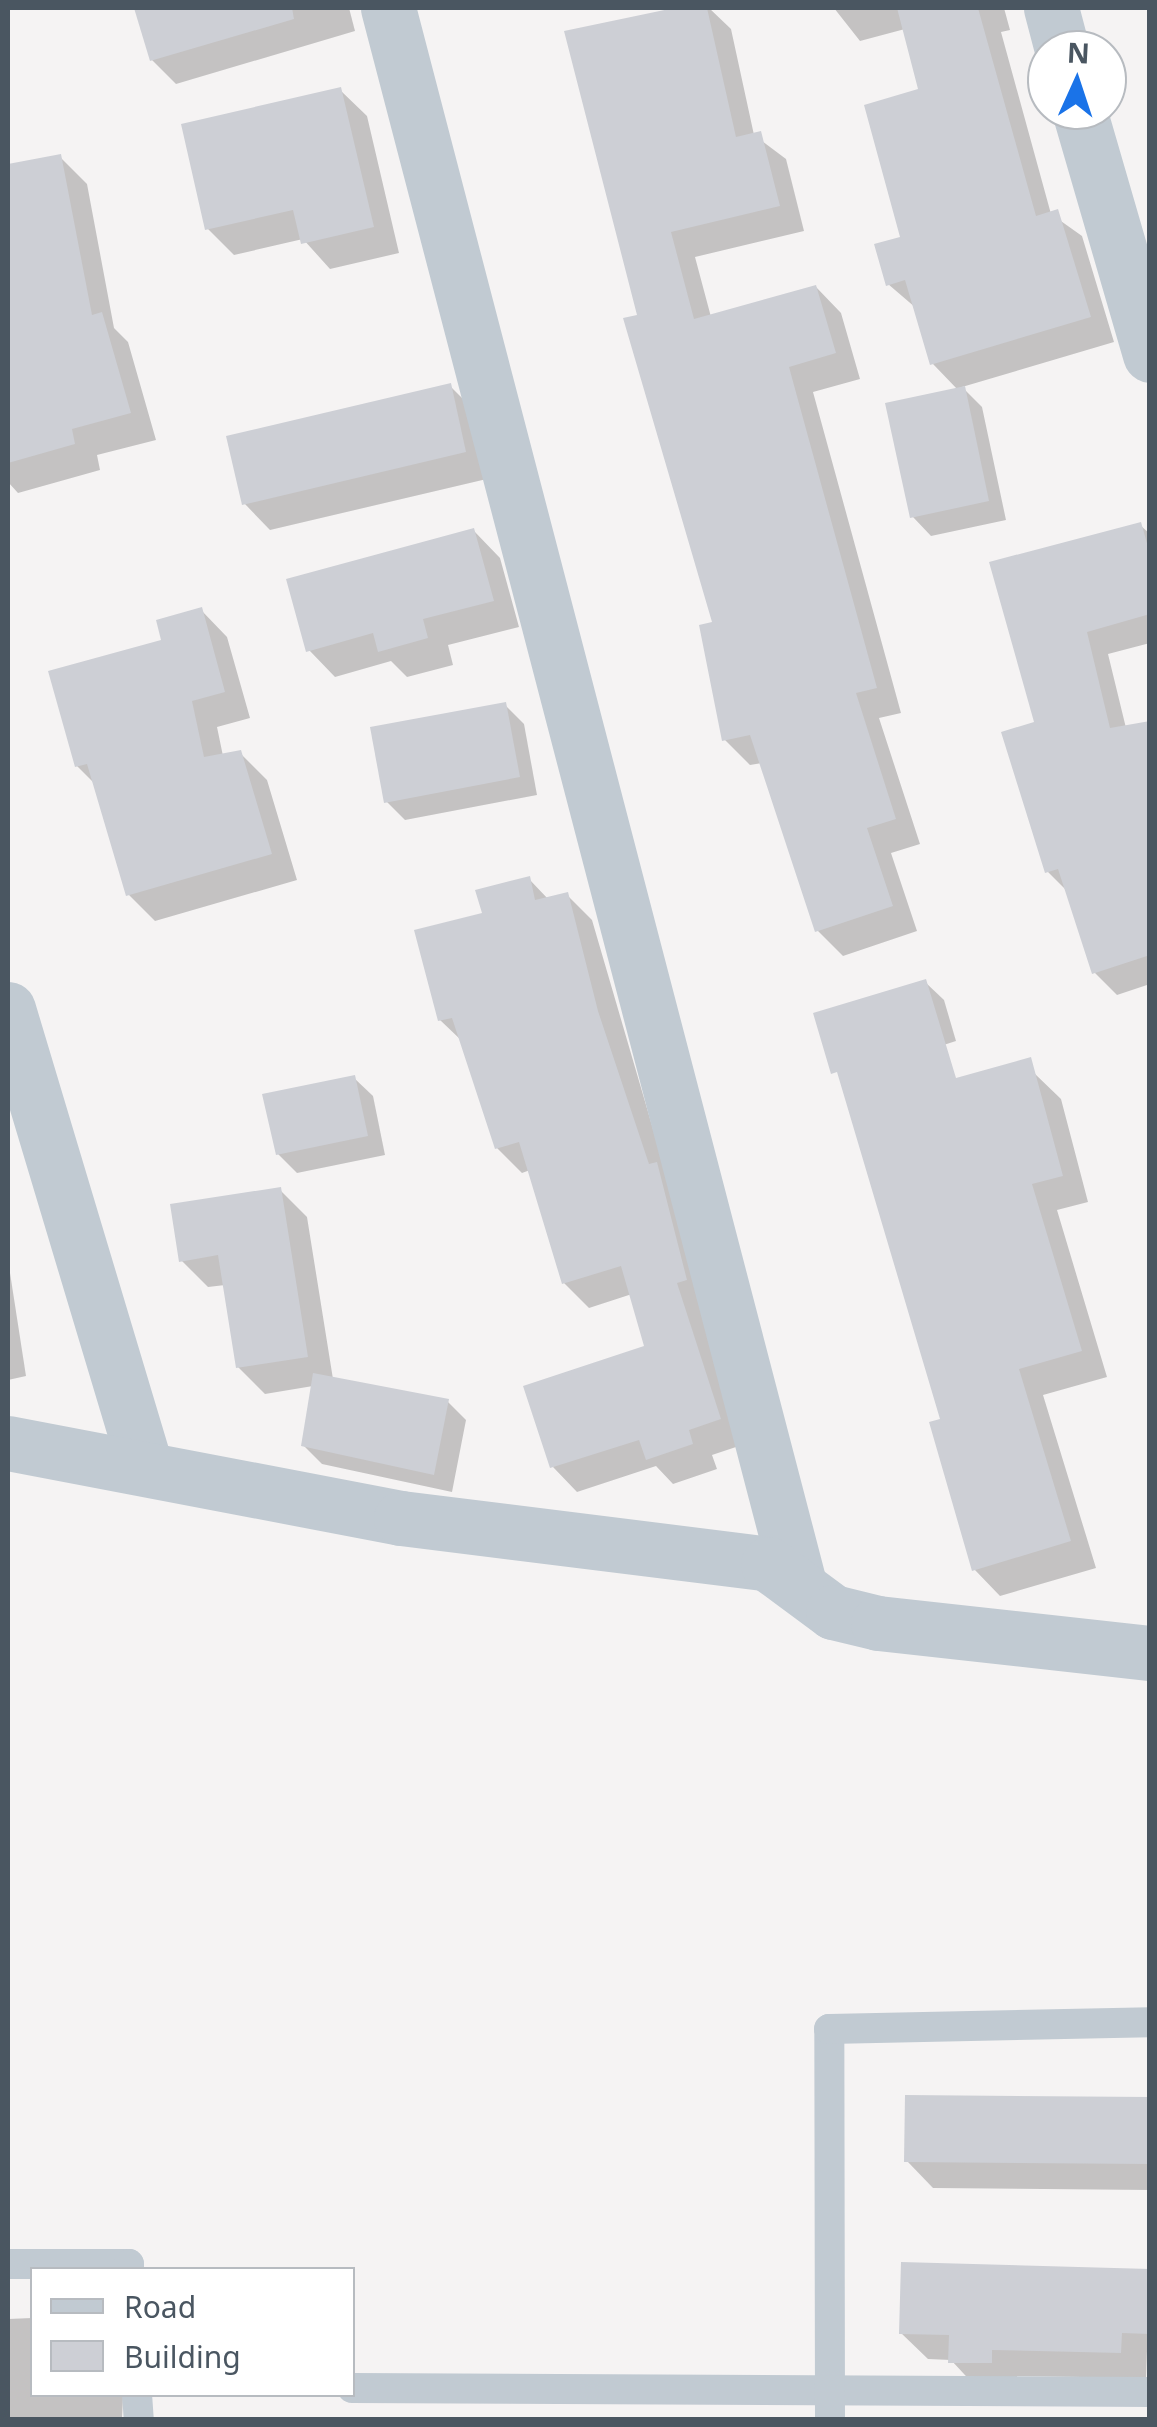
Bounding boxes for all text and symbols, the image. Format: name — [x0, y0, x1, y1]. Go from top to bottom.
north arrow — [1027, 30, 1127, 130]
text: N — [1066, 32, 1091, 72]
legend — [30, 2267, 355, 2397]
text: Road — [124, 2286, 196, 2327]
text: Building — [124, 2336, 241, 2377]

